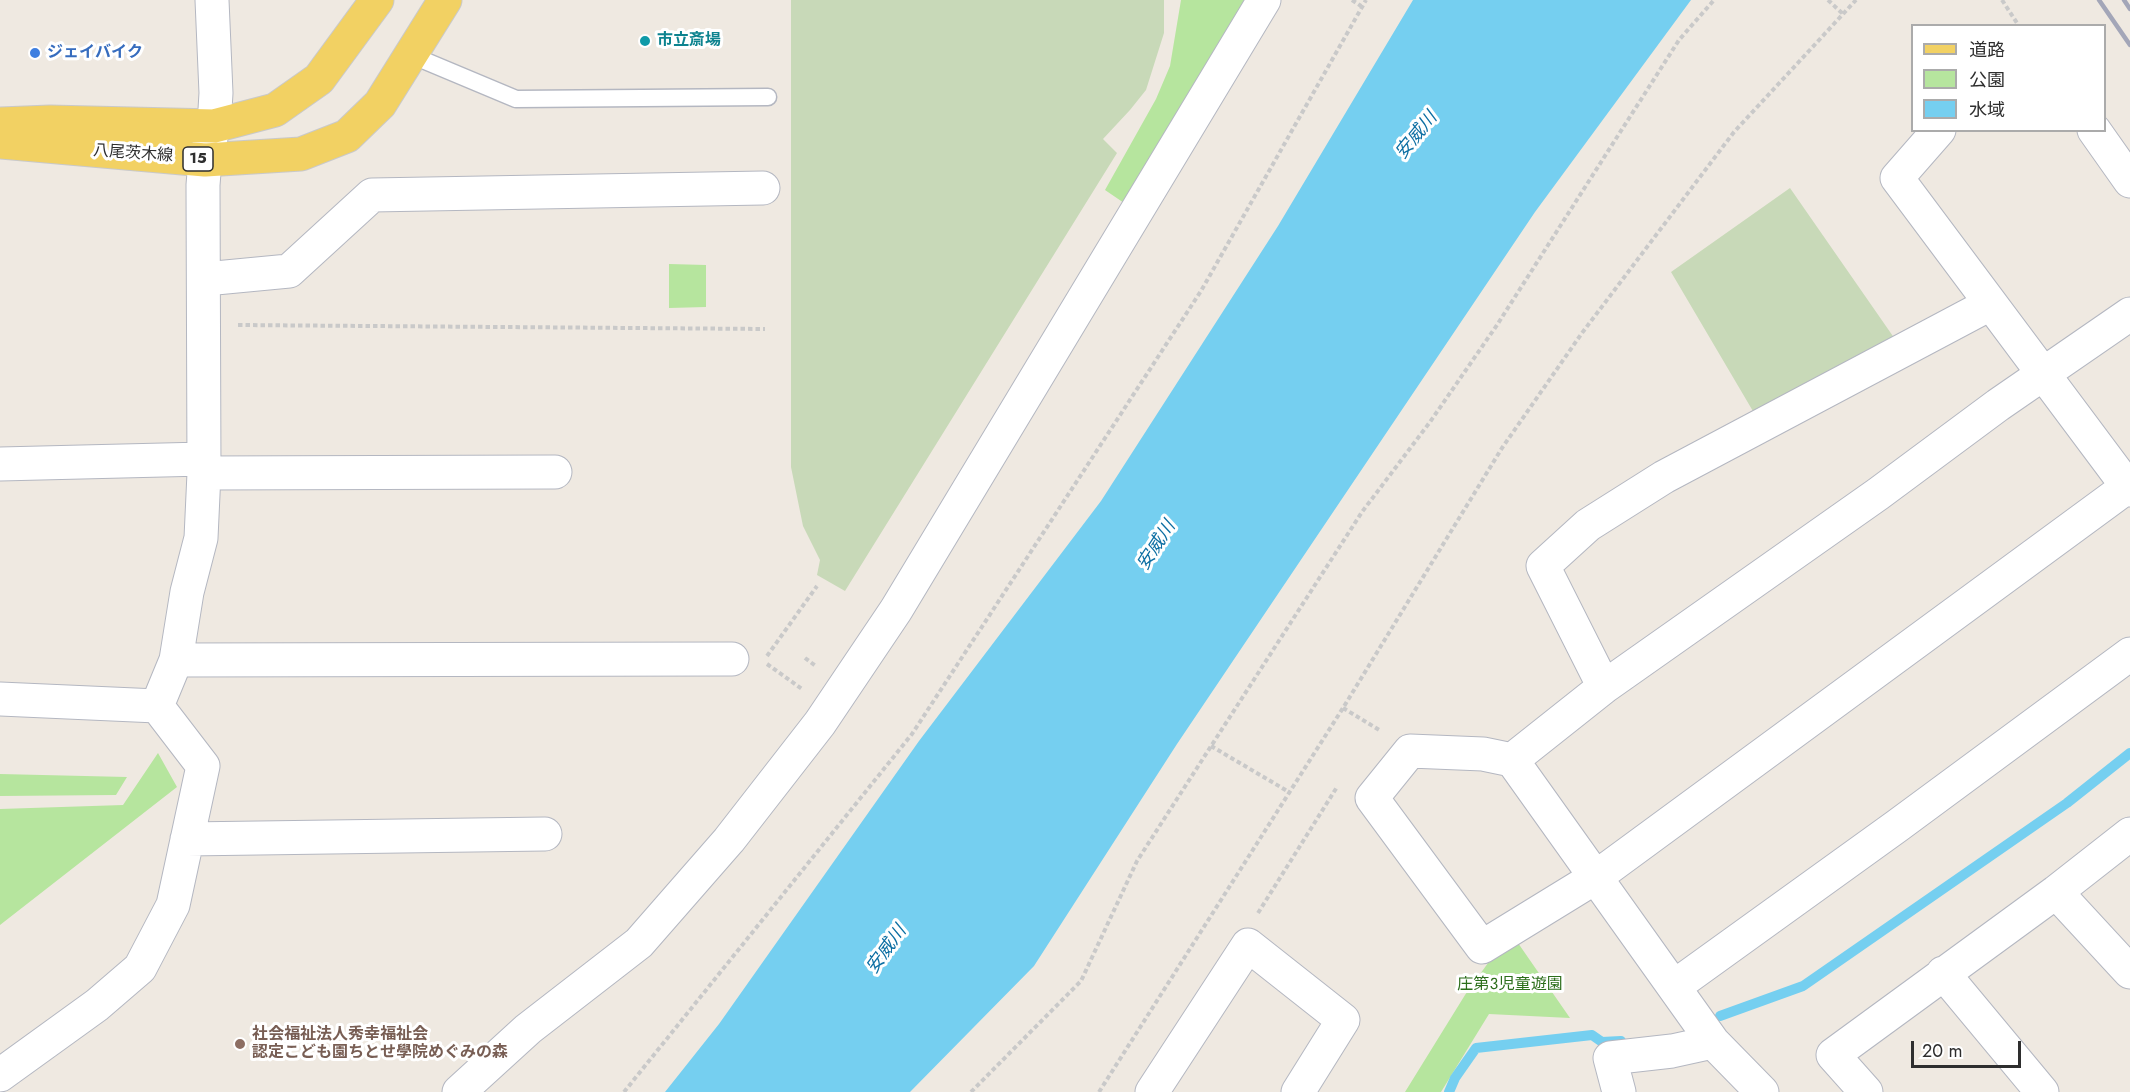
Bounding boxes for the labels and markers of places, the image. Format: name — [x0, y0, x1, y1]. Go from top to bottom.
place label: 市立斎場 — [657, 31, 721, 51]
marker: 市立斎場 — [638, 34, 652, 48]
place label: ジェイバイク — [47, 43, 143, 63]
marker: ジェイバイク — [28, 46, 42, 60]
place label: 社会福祉法人秀幸福祉会 認定こども園ちとせ學院めぐみの森 — [252, 1025, 508, 1063]
marker: 社会福祉法人秀幸福祉会 認定こども園ちとせ學院めぐみの森 — [233, 1037, 247, 1051]

